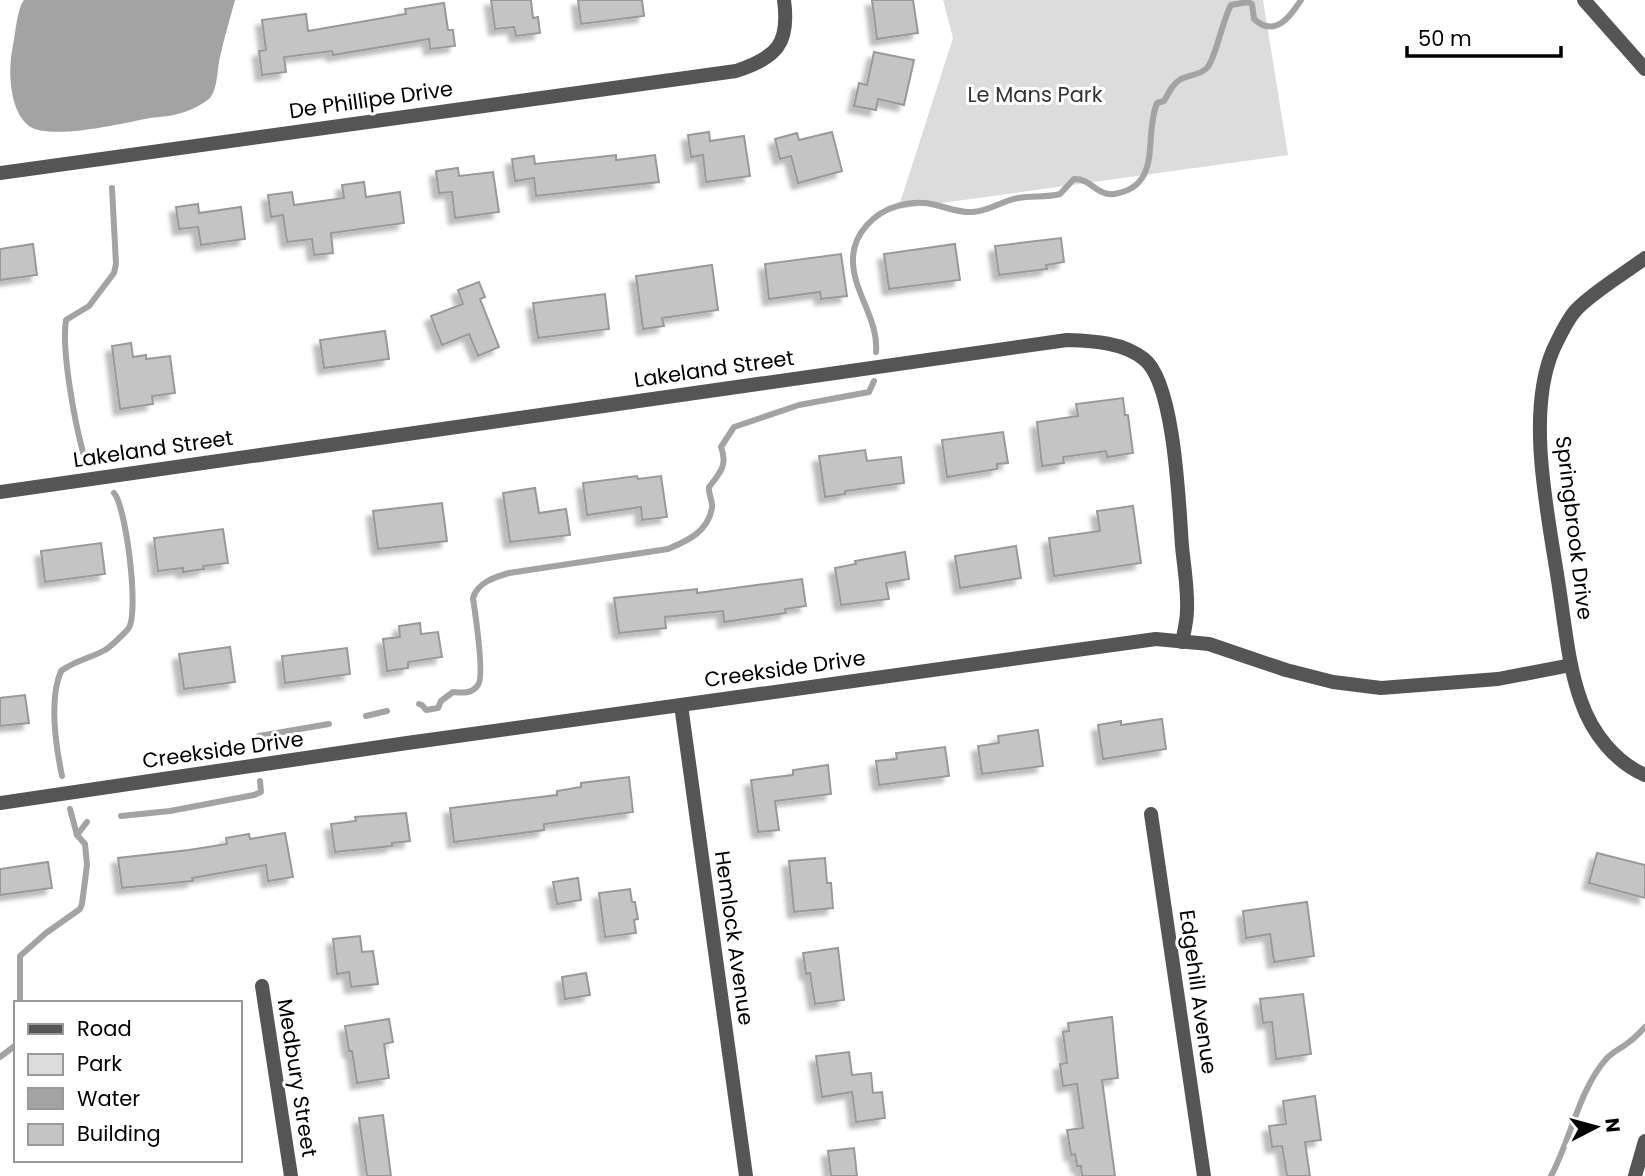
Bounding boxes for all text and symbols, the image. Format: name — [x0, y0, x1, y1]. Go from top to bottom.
scale bar — [1407, 14, 1561, 58]
text: 50 m — [1418, 24, 1472, 53]
street label: De Phillipe Drive — [287, 74, 455, 125]
park label: Le Mans Park — [968, 80, 1103, 109]
street label: Lakeland Street — [632, 343, 796, 394]
street label: Lakeland Street — [71, 423, 235, 474]
street label: Springbrook Drive — [1549, 434, 1600, 622]
street label: Creekside Drive — [702, 643, 867, 694]
street label: Creekside Drive — [140, 724, 305, 775]
street label: Hemlock Avenue — [708, 849, 761, 1027]
street label: Edgehill Avenue — [1173, 908, 1224, 1076]
street label: Medbury Street — [271, 997, 324, 1159]
legend — [14, 1001, 242, 1162]
text: Road — [77, 1014, 132, 1043]
text: Park — [77, 1049, 122, 1078]
text: Water — [77, 1084, 140, 1113]
north arrow — [1561, 1092, 1631, 1162]
text: N — [1598, 1117, 1627, 1134]
text: Building — [77, 1119, 161, 1148]

